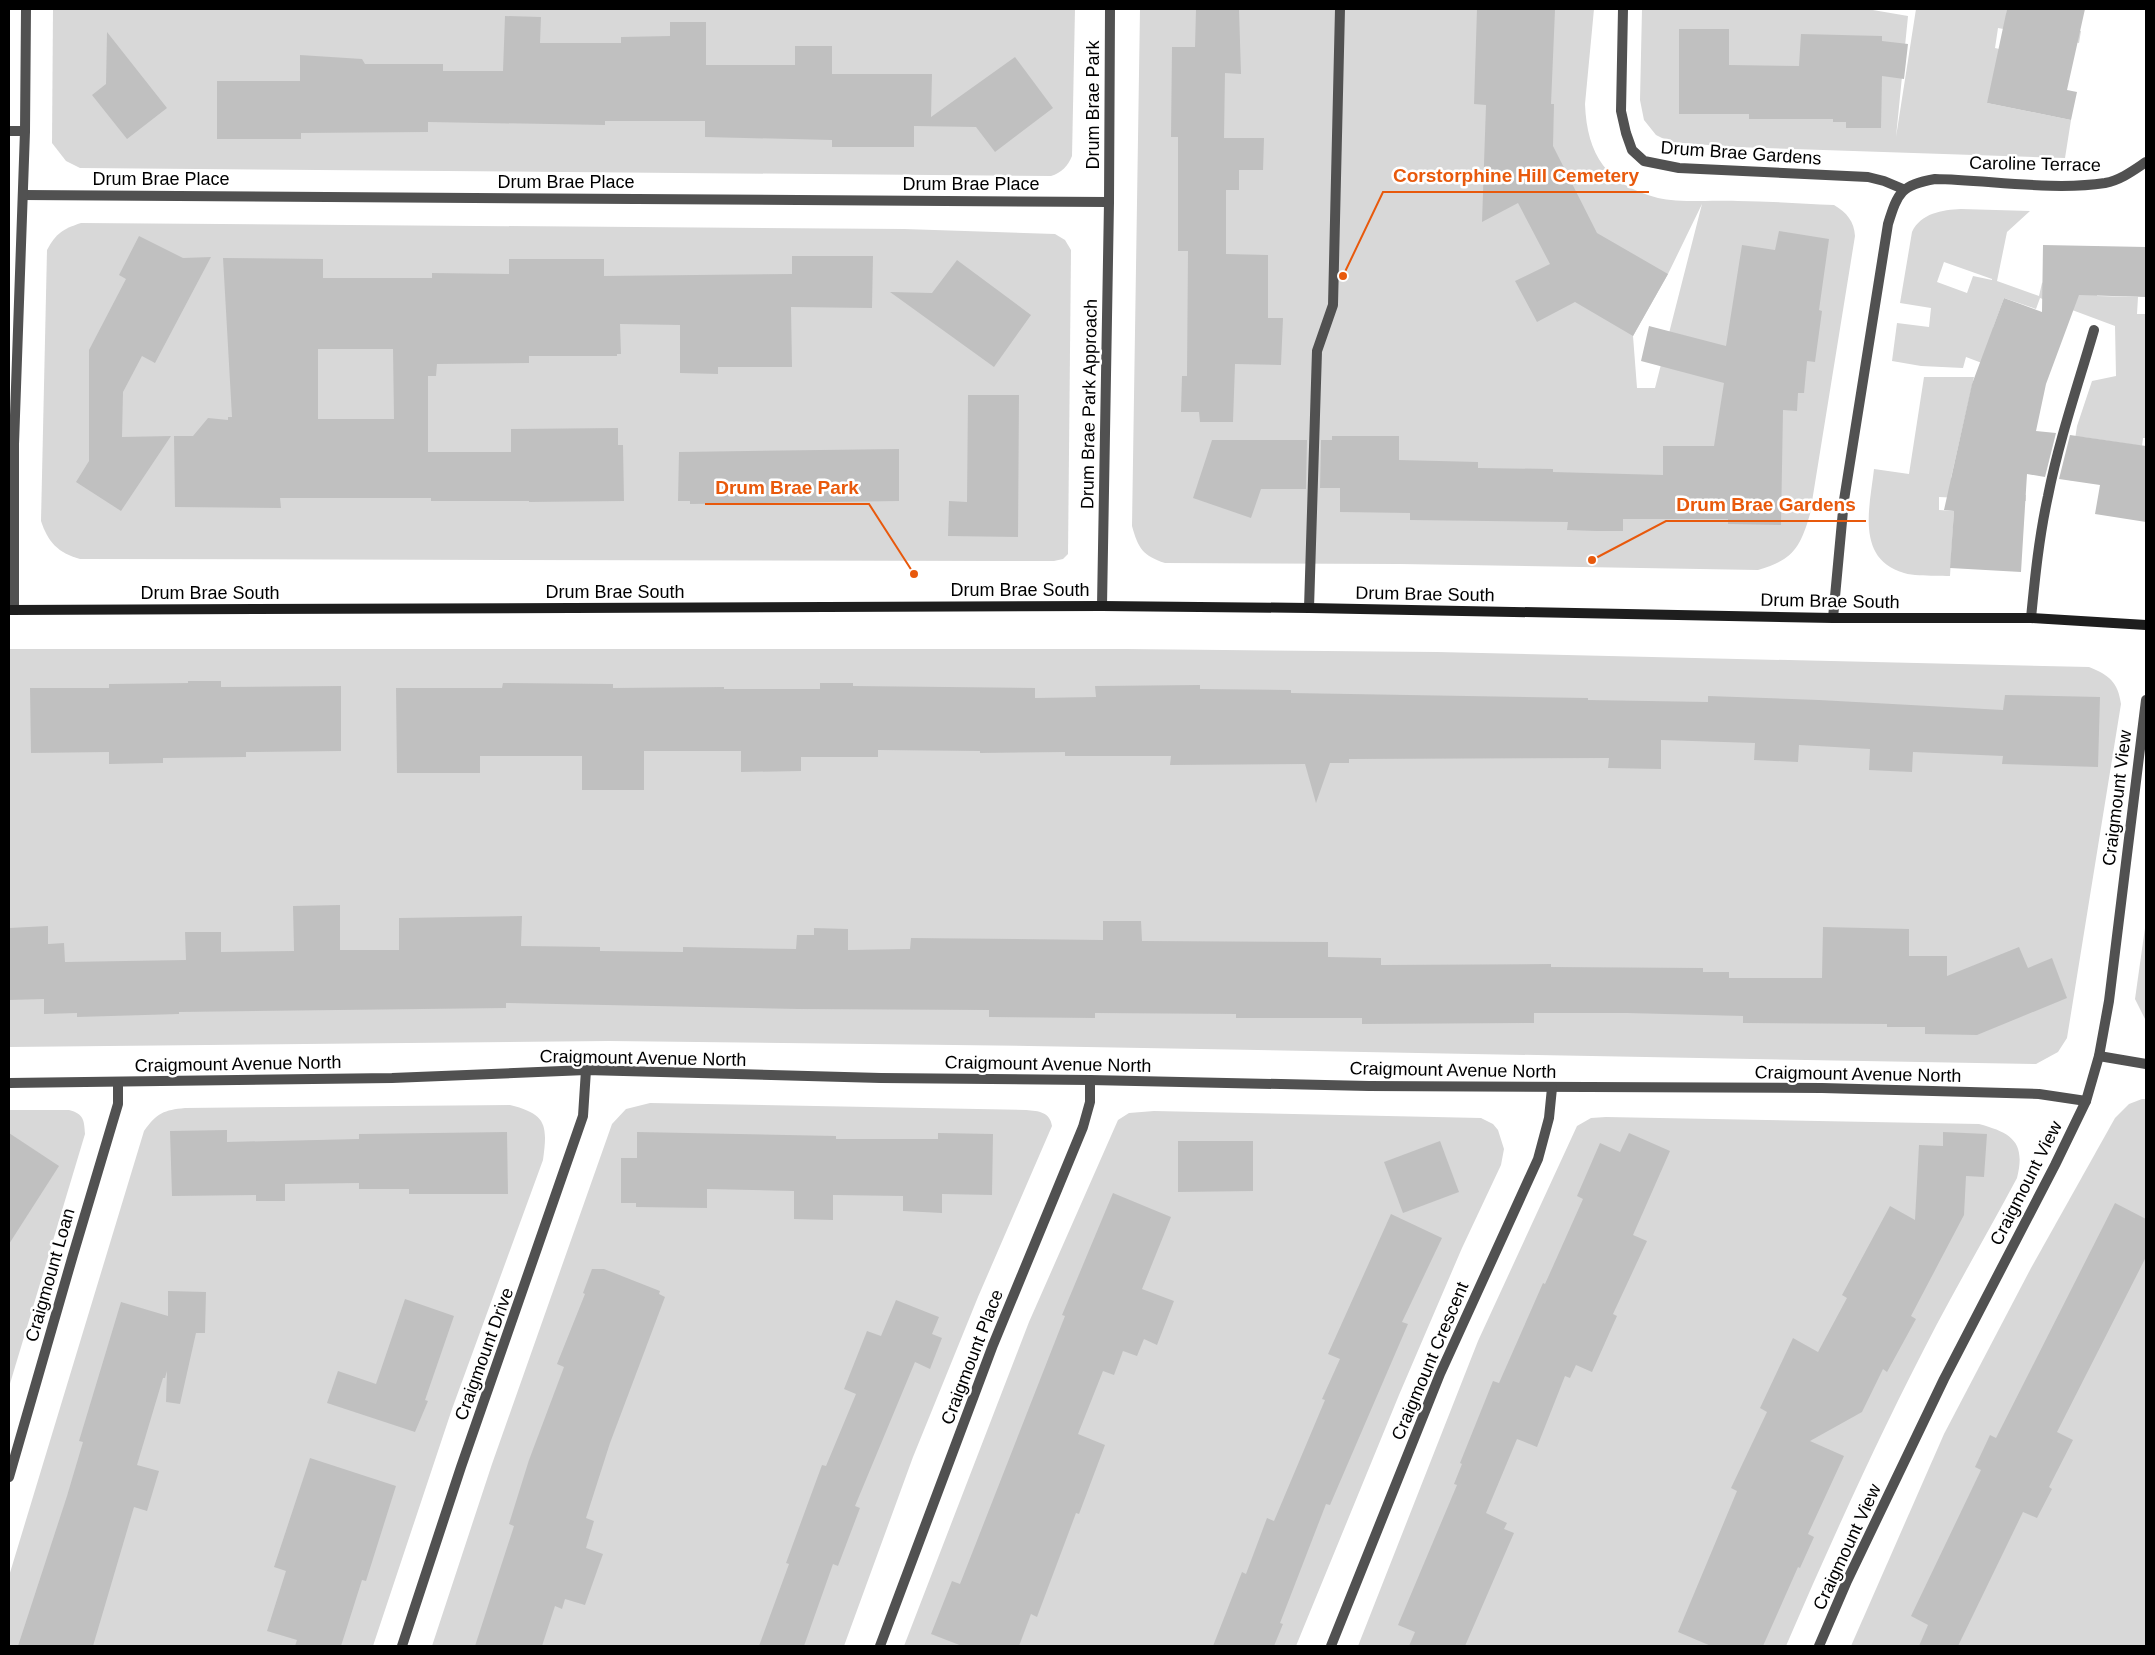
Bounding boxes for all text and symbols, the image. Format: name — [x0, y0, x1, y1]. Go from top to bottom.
street label: Drum Brae Park — [1083, 39, 1103, 170]
street label: Drum Brae Gardens — [1660, 137, 1822, 169]
street label: Caroline Terrace — [1969, 153, 2101, 175]
callout: Corstorphine Hill Cemetery — [1383, 158, 1649, 192]
text: Corstorphine Hill Cemetery — [1393, 165, 1639, 186]
street label: Drum Brae Place — [92, 169, 230, 189]
street label: Drum Brae Place — [497, 172, 635, 192]
street label: Drum Brae Place — [902, 174, 1040, 194]
street label: Drum Brae Park Approach — [1077, 299, 1101, 509]
callout: Drum Brae Park — [705, 470, 869, 504]
text: Drum Brae Park — [715, 477, 859, 498]
callout: Drum Brae Gardens — [1666, 487, 1866, 521]
text: Drum Brae Gardens — [1676, 494, 1856, 515]
street label: Drum Brae South — [950, 580, 1090, 600]
street label: Drum Brae South — [545, 582, 685, 602]
street label: Drum Brae South — [140, 583, 280, 603]
street label: Drum Brae South — [1355, 583, 1495, 605]
street label: Drum Brae South — [1760, 590, 1900, 612]
street label: Craigmount View — [2099, 728, 2135, 867]
street label: Craigmount Avenue North — [539, 1046, 747, 1070]
street label: Craigmount Avenue North — [134, 1052, 342, 1076]
street label: Craigmount Avenue North — [944, 1052, 1152, 1076]
street label: Craigmount Avenue North — [1349, 1058, 1557, 1082]
street label: Craigmount Avenue North — [1754, 1062, 1962, 1086]
street label: Craigmount View — [1986, 1117, 2066, 1248]
street label: Craigmount Loan — [21, 1206, 79, 1344]
street label: Craigmount Crescent — [1388, 1279, 1472, 1443]
street label: Craigmount Drive — [451, 1285, 517, 1423]
street label: Craigmount Place — [937, 1287, 1007, 1427]
street label: Craigmount View — [1809, 1480, 1885, 1613]

